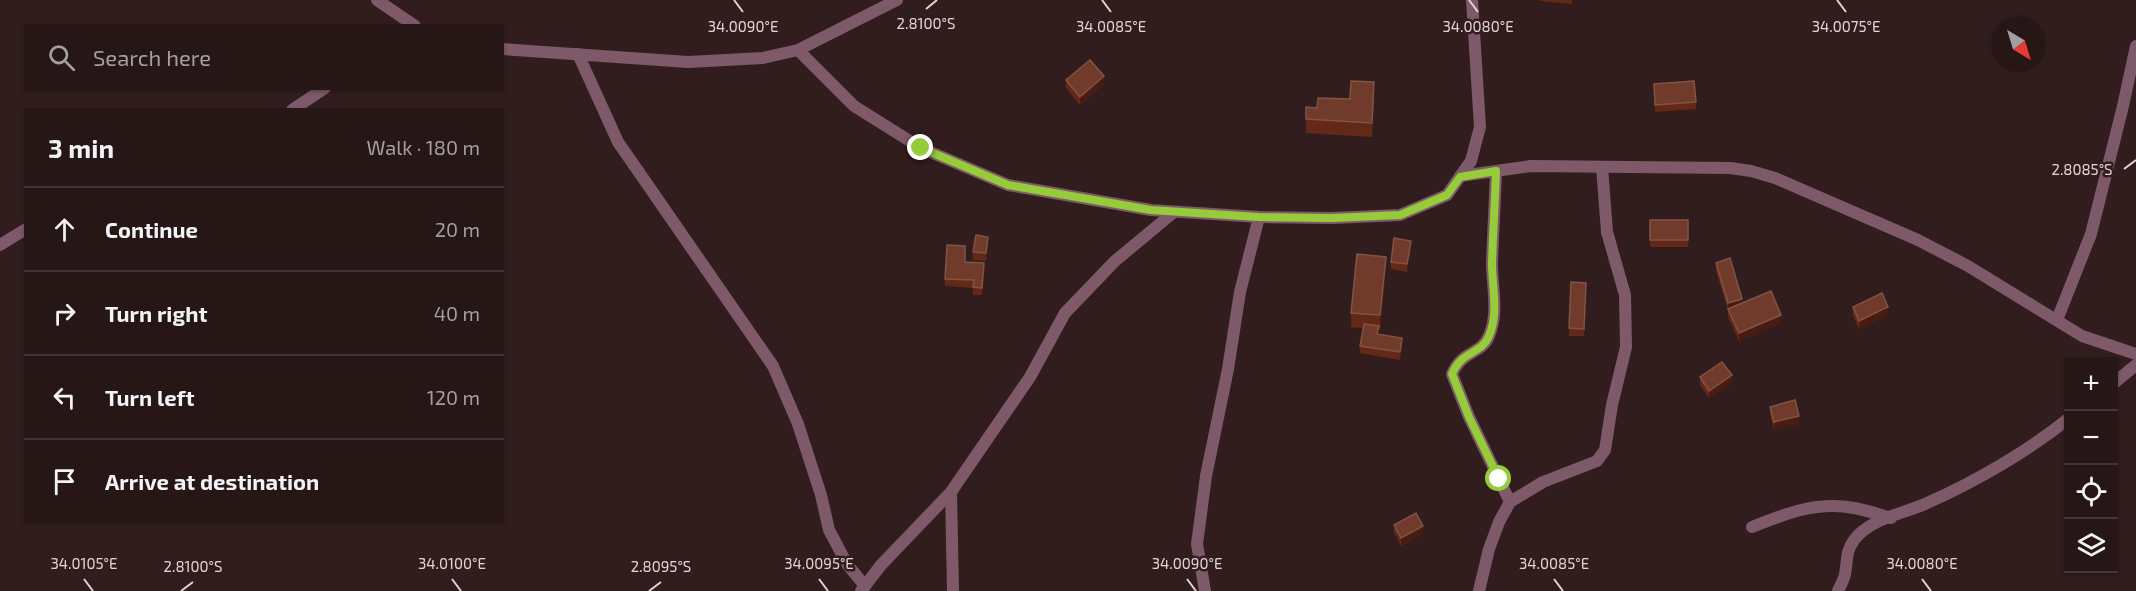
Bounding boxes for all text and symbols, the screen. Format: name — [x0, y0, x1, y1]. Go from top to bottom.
text: 2.8100°S — [897, 14, 955, 32]
text: 34.0090°E — [708, 17, 778, 35]
text: 34.0085°E — [1076, 17, 1146, 35]
text: 34.0080°E — [1442, 17, 1514, 35]
text: 34.0075°E — [1812, 17, 1880, 35]
north arrow — [1992, 18, 2046, 72]
search box — [24, 24, 504, 90]
icon: search — [45, 41, 78, 74]
text: Search here — [93, 44, 211, 70]
text: 3 min — [48, 132, 114, 163]
route end — [907, 134, 933, 160]
text: Walk · 180 m — [367, 135, 480, 159]
text: 2.8085°S — [2051, 160, 2113, 178]
icon: ahead — [48, 213, 81, 246]
text: Continue — [105, 216, 198, 242]
text: 20 m — [435, 217, 480, 241]
icon: right — [48, 297, 81, 330]
text: Turn right — [105, 300, 207, 326]
text: 40 m — [434, 301, 480, 325]
map controls — [2064, 357, 2118, 573]
button: + — [2064, 357, 2118, 411]
icon: left — [48, 381, 81, 414]
text: Turn left — [105, 384, 194, 410]
text: 120 m — [427, 385, 480, 409]
button: − — [2064, 411, 2118, 465]
icon: arrive — [48, 465, 81, 498]
route start — [1485, 465, 1511, 491]
button: locate — [2064, 465, 2118, 519]
text: Arrive at destination — [105, 468, 319, 494]
button: layers — [2064, 519, 2118, 573]
text: 34.0105°E — [51, 554, 117, 572]
text: 34.0100°E — [418, 554, 486, 572]
text: 34.0095°E — [784, 554, 854, 572]
text: 34.0090°E — [1152, 554, 1222, 572]
text: 34.0085°E — [1519, 554, 1589, 572]
text: 34.0080°E — [1886, 554, 1958, 572]
text: 2.8100°S — [164, 557, 222, 575]
text: 2.8095°S — [631, 557, 691, 575]

